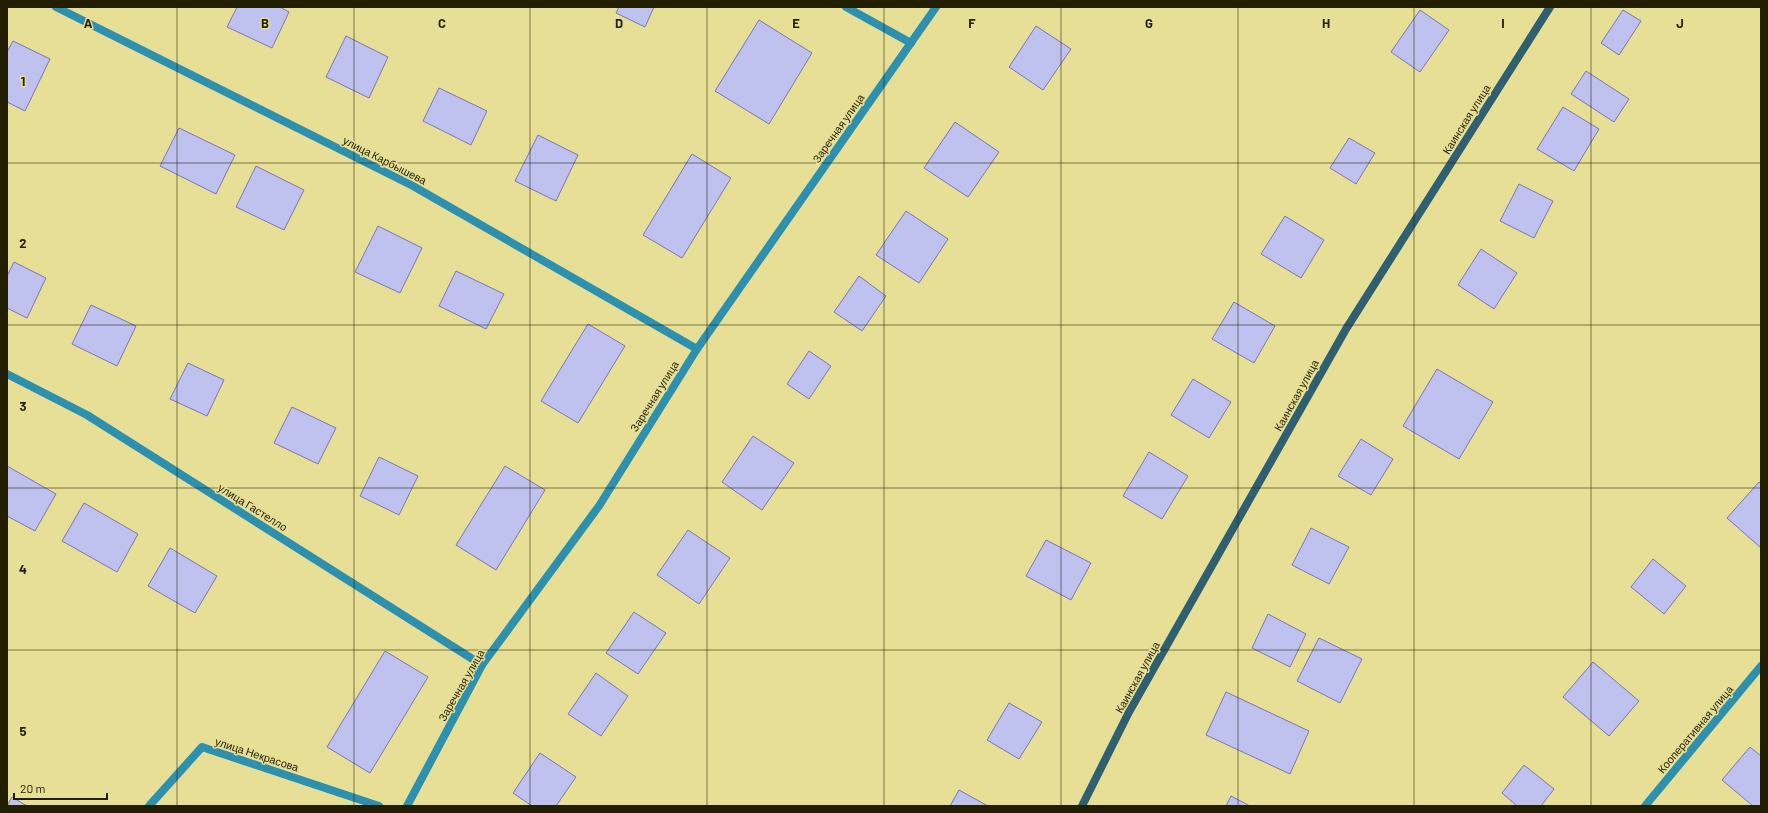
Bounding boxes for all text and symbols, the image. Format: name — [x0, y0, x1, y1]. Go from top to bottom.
text: A — [84, 15, 93, 31]
text: B — [261, 15, 269, 31]
text: C — [438, 15, 446, 31]
text: D — [615, 15, 623, 31]
text: E — [792, 15, 800, 31]
text: F — [968, 15, 976, 31]
text: G — [1145, 15, 1153, 31]
text: H — [1322, 15, 1330, 31]
text: I — [1501, 15, 1505, 31]
text: J — [1676, 15, 1684, 31]
text: 1 — [21, 73, 25, 89]
street label: Каинская улица — [1439, 81, 1493, 156]
street label: Заречная улица — [809, 90, 867, 165]
street label: улица Карбышева — [341, 133, 430, 187]
text: 2 — [19, 235, 27, 251]
street label: Каинская улица — [1271, 356, 1321, 433]
street label: Заречная улица — [627, 357, 681, 434]
text: 3 — [19, 398, 27, 414]
street label: улица Гастелло — [216, 481, 290, 533]
text: 4 — [19, 561, 27, 577]
street label: Каинская улица — [1112, 638, 1162, 715]
street label: Заречная улица — [435, 646, 487, 723]
street label: Кооперативная улица — [1655, 682, 1736, 775]
text: 5 — [19, 723, 27, 739]
street label: улица Некрасова — [214, 734, 301, 774]
scale bar — [14, 775, 107, 801]
text: 20 m — [20, 781, 46, 795]

